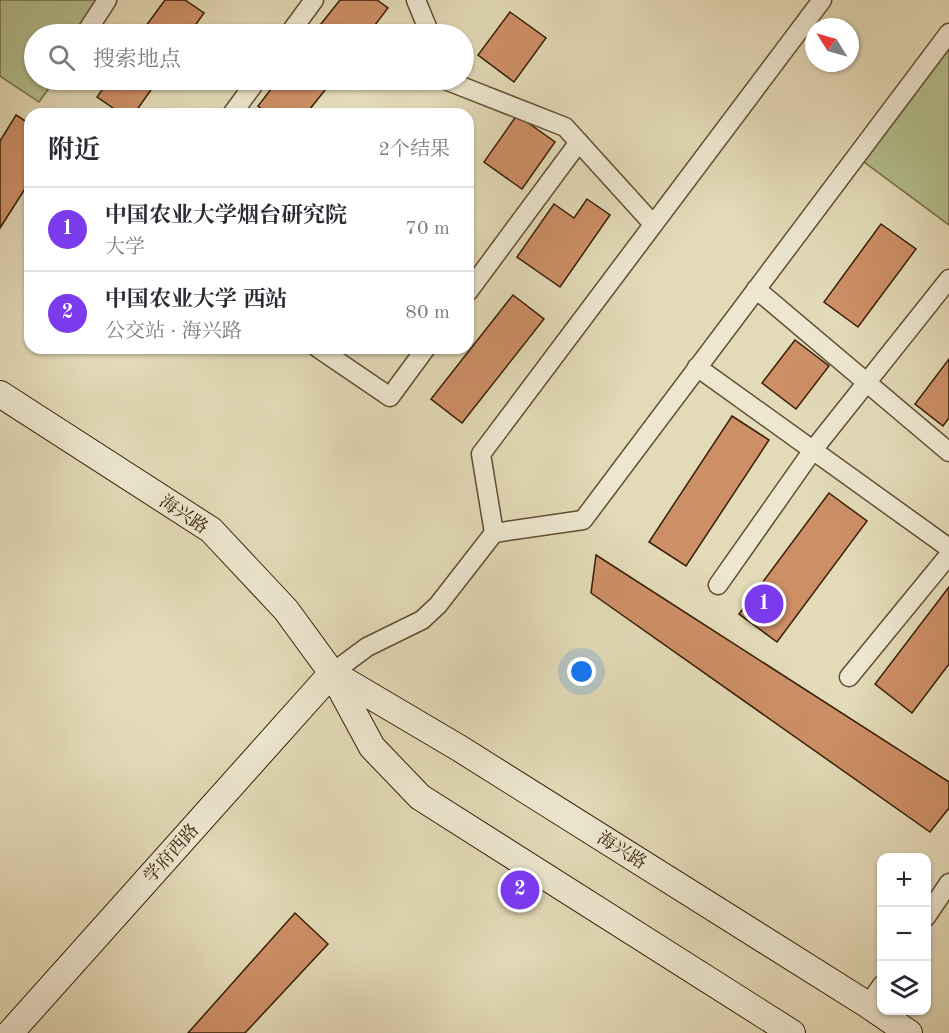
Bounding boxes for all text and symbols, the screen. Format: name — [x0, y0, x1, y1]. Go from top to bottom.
north arrow — [805, 18, 859, 72]
search box — [24, 24, 474, 90]
icon: search — [45, 41, 78, 74]
text: 搜索地点 — [93, 49, 181, 71]
text: 附近 — [48, 138, 100, 164]
text: 2个结果 — [378, 140, 450, 160]
text: 中国农业大学烟台研究院 — [105, 205, 347, 227]
text: 1 — [62, 219, 73, 239]
text: 70 m — [405, 219, 450, 239]
text: 大学 — [105, 238, 145, 258]
text: 中国农业大学 西站 — [105, 289, 287, 311]
text: 2 — [62, 303, 73, 323]
text: 80 m — [405, 303, 450, 323]
text: 公交站 · 海兴路 — [105, 322, 242, 342]
street label: 海兴路 — [156, 491, 212, 537]
pin: 1 — [744, 582, 783, 626]
your location — [567, 657, 596, 686]
street label: 学府西路 — [139, 820, 203, 886]
street label: 海兴路 — [594, 827, 650, 873]
map controls — [877, 853, 931, 1015]
button: + — [877, 853, 931, 907]
pin: 2 — [500, 868, 540, 912]
button: − — [877, 907, 931, 961]
button: layers — [877, 961, 931, 1015]

